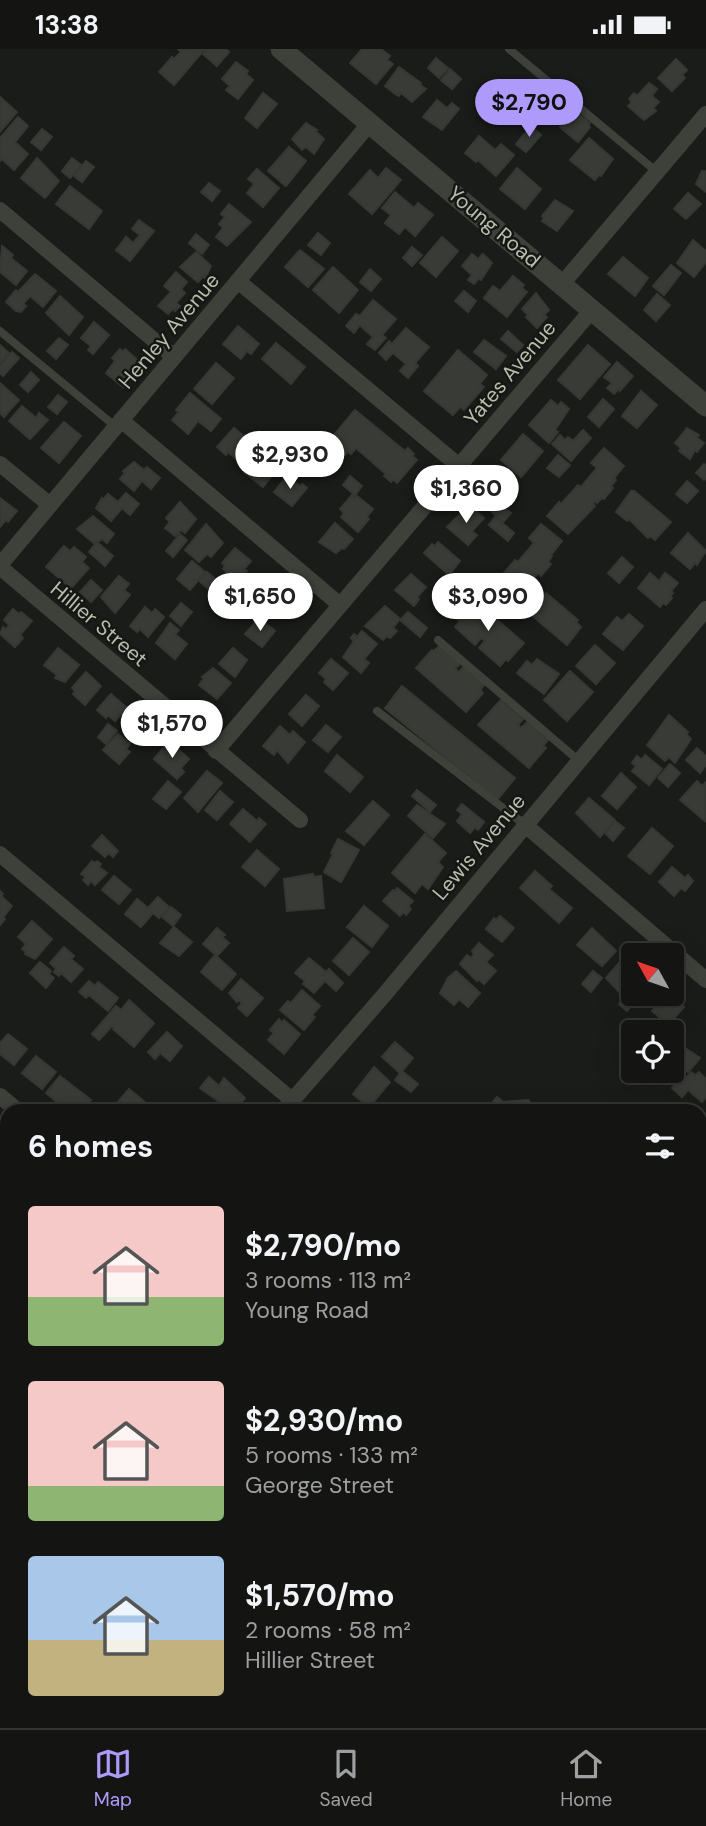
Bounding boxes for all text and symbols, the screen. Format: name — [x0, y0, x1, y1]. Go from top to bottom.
text: 13:38 — [35, 8, 99, 42]
pin: $2,790 — [472, 80, 586, 139]
text: $2,790 — [491, 87, 567, 117]
street label: Young Road — [442, 180, 546, 274]
street label: Henley Avenue — [112, 267, 226, 395]
street label: Yates Avenue — [458, 314, 562, 431]
pin: $2,930 — [233, 431, 347, 491]
text: $2,930 — [251, 439, 329, 469]
pin: $1,360 — [409, 465, 523, 525]
text: $1,360 — [430, 473, 502, 503]
pin: $1,650 — [203, 573, 317, 633]
pin: $3,090 — [431, 573, 545, 633]
street label: Hillier Street — [45, 575, 153, 673]
text: $1,650 — [224, 581, 296, 611]
text: $3,090 — [448, 581, 528, 611]
pin: $1,570 — [115, 701, 229, 760]
text: $1,570 — [137, 708, 207, 738]
street label: Lewis Avenue — [426, 788, 532, 906]
north arrow — [621, 943, 684, 1006]
map controls — [621, 943, 684, 1083]
button: locate — [621, 1020, 684, 1083]
text: 6 homes — [28, 1127, 153, 1166]
icon: filters — [641, 1127, 679, 1165]
text: $2,790/mo — [245, 1226, 401, 1265]
icon: home — [84, 1234, 168, 1318]
text: 3 rooms · 113 m² — [245, 1265, 411, 1295]
text: Young Road — [245, 1295, 369, 1325]
text: $2,930/mo — [245, 1401, 403, 1440]
icon: home — [84, 1409, 168, 1493]
text: 5 rooms · 133 m² — [245, 1440, 418, 1470]
text: George Street — [245, 1470, 394, 1500]
text: $1,570/mo — [245, 1576, 395, 1615]
icon: home — [84, 1584, 168, 1668]
text: 2 rooms · 58 m² — [245, 1615, 411, 1645]
text: Hillier Street — [245, 1645, 375, 1675]
tab: Map — [94, 1745, 132, 1812]
tab: Saved — [320, 1745, 373, 1812]
tab: Home — [560, 1745, 612, 1812]

